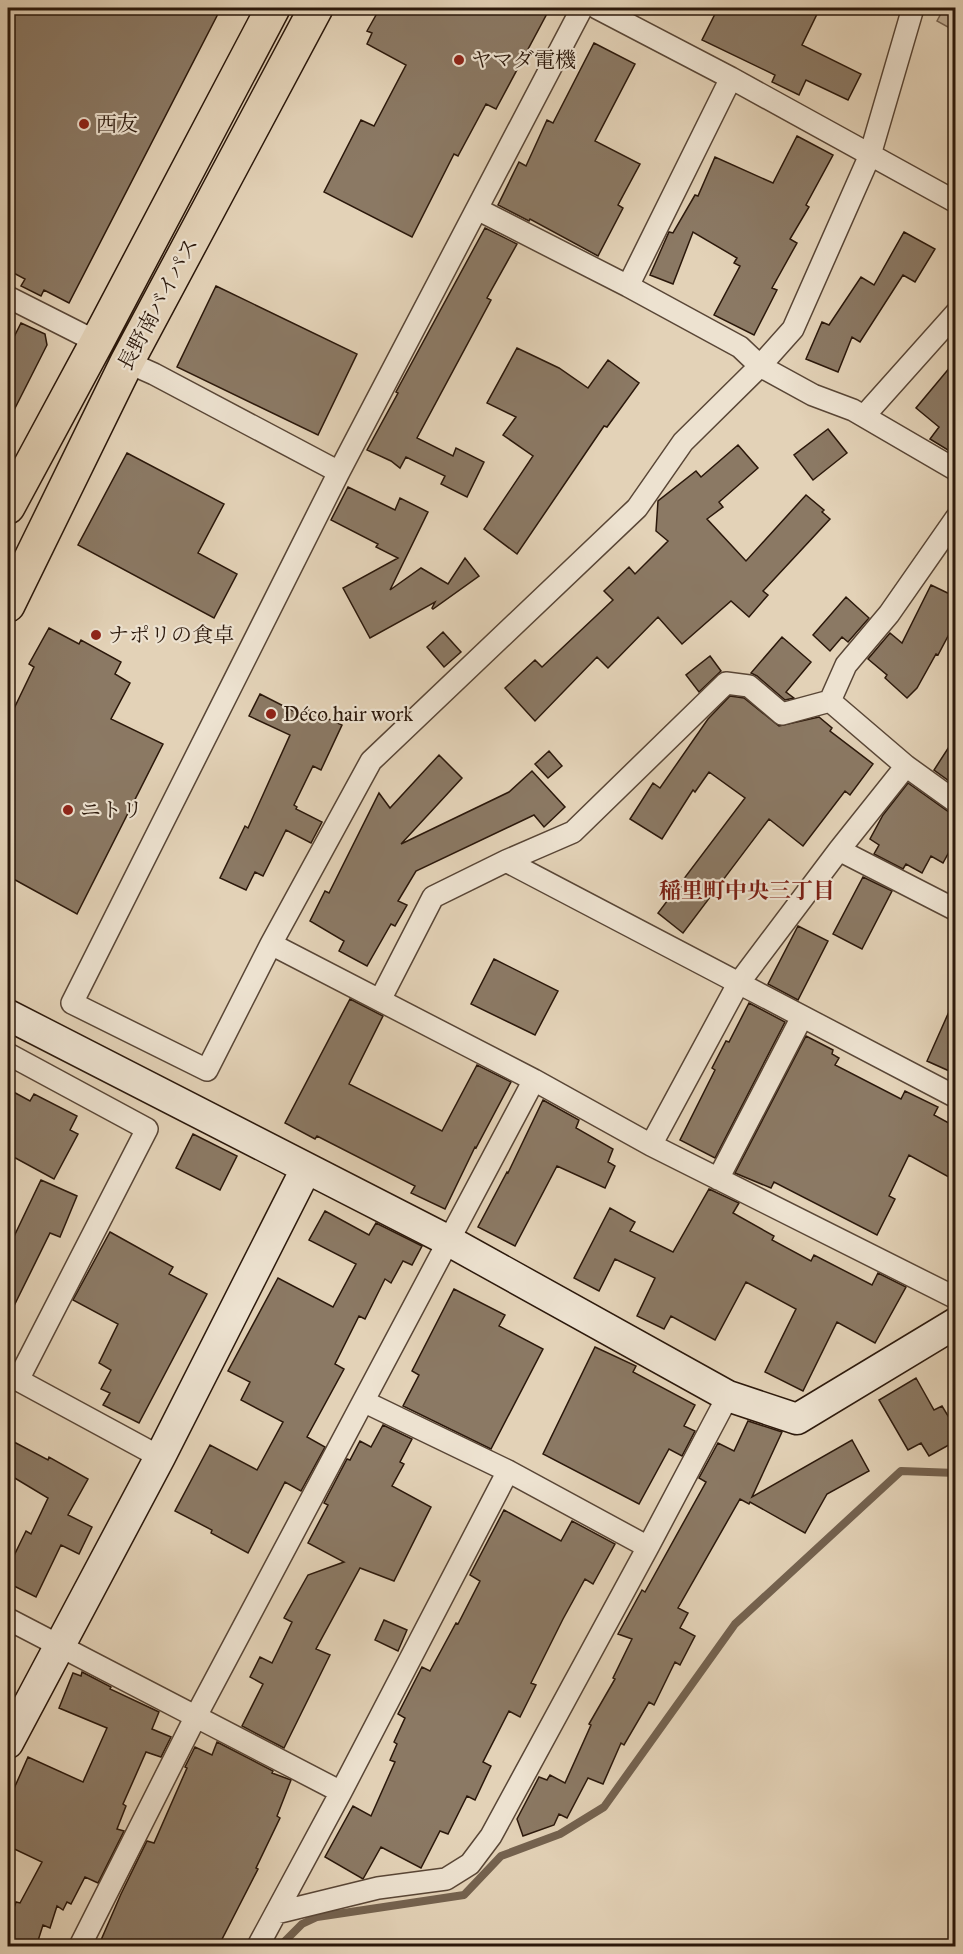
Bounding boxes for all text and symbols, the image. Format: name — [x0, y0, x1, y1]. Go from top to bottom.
place label: ヤマダ電機 — [471, 47, 576, 73]
marker: ヤマダ電機 — [452, 53, 466, 67]
place label: 西友 — [96, 111, 138, 137]
marker: 西友 — [77, 117, 91, 131]
street label: 長野南バイパス — [112, 233, 204, 375]
place label: ナポリの食卓 — [108, 622, 234, 648]
marker: ナポリの食卓 — [89, 628, 103, 642]
place label: Déco hair work — [283, 701, 413, 727]
marker: Déco hair work — [264, 707, 278, 721]
place label: ニトリ — [80, 797, 143, 823]
marker: ニトリ — [61, 803, 75, 817]
district label: 稲里町中央三丁目 — [659, 877, 835, 904]

